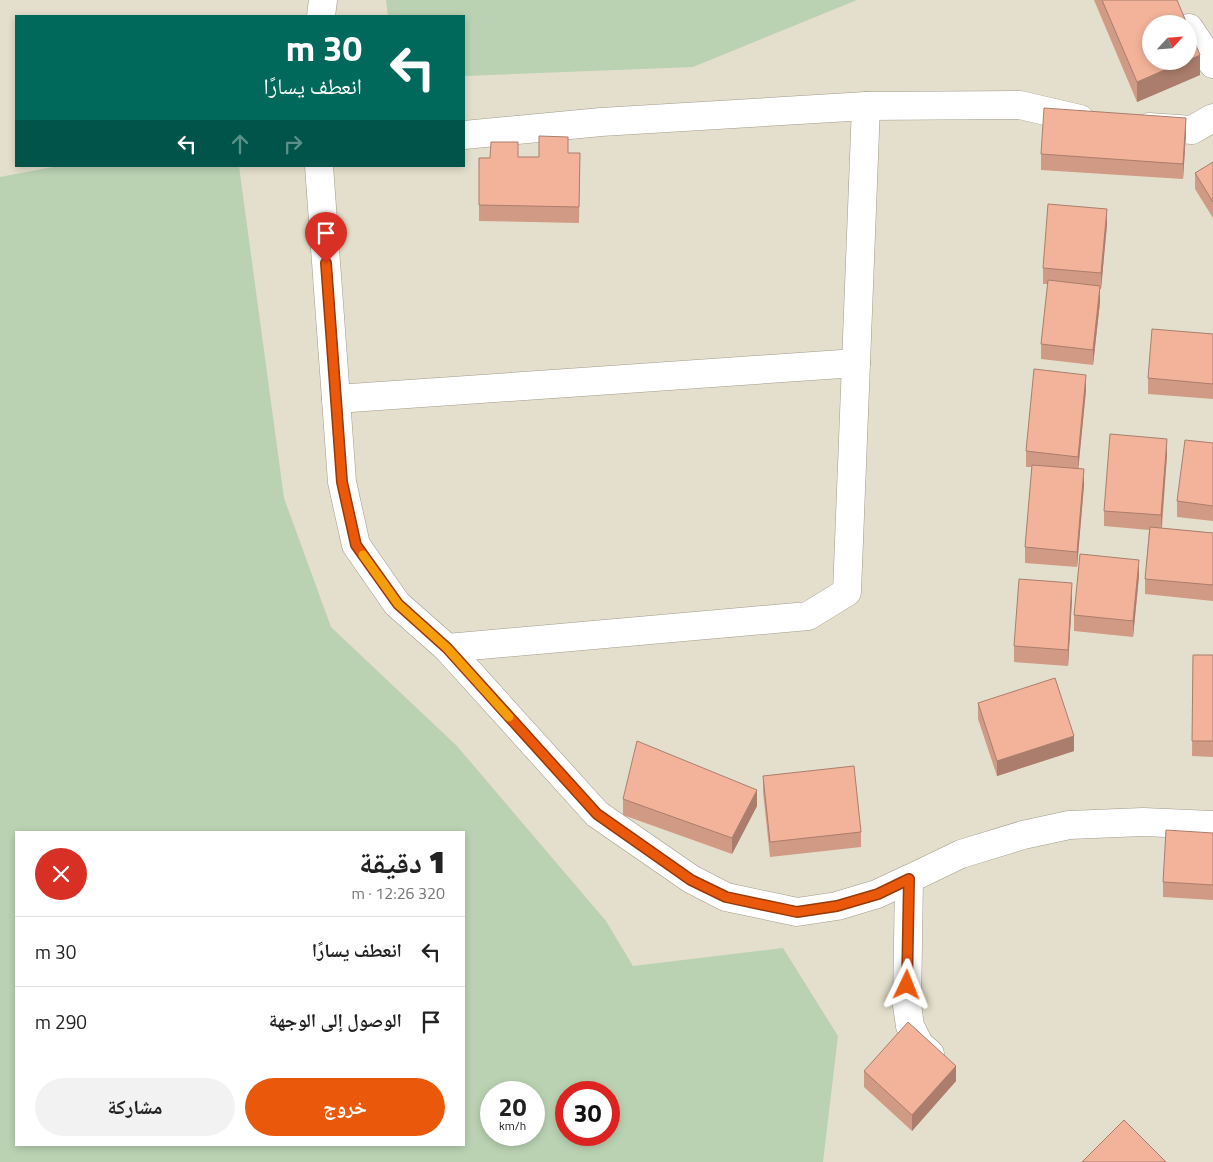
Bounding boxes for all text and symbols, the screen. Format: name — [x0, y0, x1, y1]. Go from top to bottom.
north arrow — [1142, 15, 1198, 70]
map controls — [1142, 15, 1197, 70]
text: 30 m — [286, 21, 362, 75]
icon: left — [380, 35, 445, 100]
text: انعطف يسارًا — [264, 69, 362, 103]
icon: left — [173, 130, 201, 158]
icon: ahead — [226, 130, 254, 158]
icon: right — [279, 130, 307, 158]
pin — [305, 212, 347, 263]
icon: arrive — [312, 219, 340, 247]
text: 1 دقيقة — [359, 839, 445, 885]
button: close — [35, 848, 87, 900]
text: 320 m · 12:26 — [351, 881, 445, 905]
text: انعطف يسارًا — [312, 935, 402, 964]
text: 30 m — [35, 937, 76, 966]
icon: left — [417, 938, 445, 966]
position arrow — [880, 958, 932, 1010]
text: الوصول إلى الوجهة — [269, 1005, 402, 1034]
text: 290 m — [35, 1007, 87, 1036]
icon: arrive — [417, 1008, 445, 1036]
button: مشاركة — [35, 1078, 235, 1136]
button: خروج — [245, 1078, 445, 1136]
speed limit sign: 30 — [555, 1081, 620, 1146]
text: 20 — [498, 1088, 527, 1126]
text: km/h — [499, 1116, 526, 1135]

